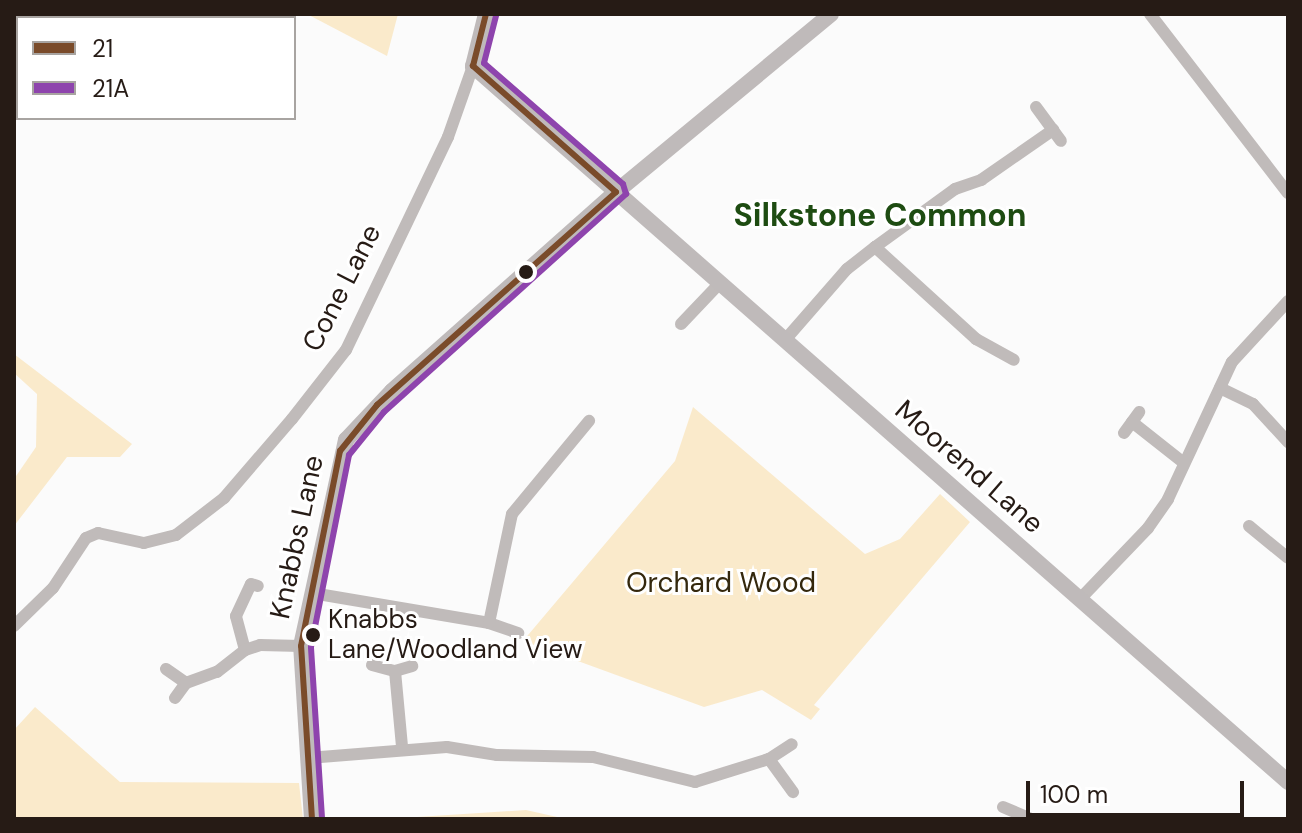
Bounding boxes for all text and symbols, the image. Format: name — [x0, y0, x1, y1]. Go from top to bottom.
legend — [16, 16, 296, 120]
text: 21 — [92, 33, 113, 64]
text: 21A — [92, 73, 129, 104]
district label: Silkstone Common — [733, 196, 1027, 234]
street label: Cone Lane — [296, 219, 388, 357]
unlabelled marker — [518, 264, 534, 280]
street label: Moorend Lane — [888, 393, 1050, 541]
street label: Knabbs Lane — [263, 452, 331, 622]
park label: Orchard Wood — [626, 566, 816, 600]
place label: Knabbs Lane/Woodland View — [328, 604, 583, 666]
marker: Knabbs Lane/Woodland View — [305, 627, 321, 643]
scale bar — [1030, 765, 1248, 815]
text: 100 m — [1040, 779, 1108, 810]

